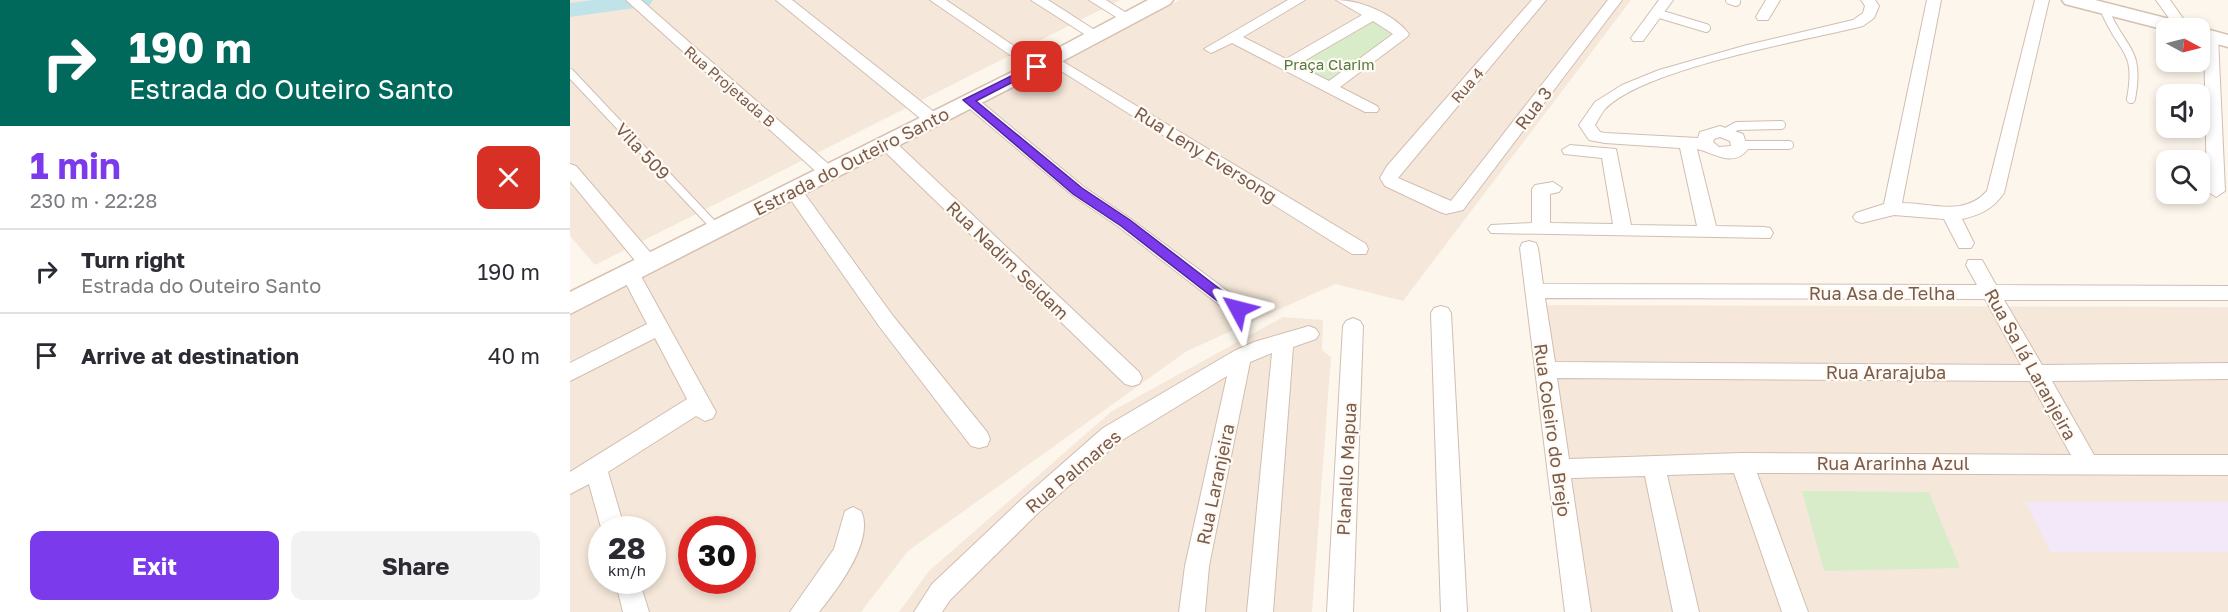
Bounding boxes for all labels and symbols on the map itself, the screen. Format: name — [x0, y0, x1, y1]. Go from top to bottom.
north arrow — [2156, 18, 2210, 72]
pin — [1011, 41, 1062, 92]
street label: Rua Projetada B — [681, 42, 779, 130]
park label: Praça Clarim — [1283, 55, 1375, 73]
street label: Rua 4 — [1447, 64, 1487, 106]
street label: Rua 3 — [1510, 82, 1556, 134]
street label: Rua Leny Eversong — [1131, 101, 1281, 207]
street label: Estrada do Outeiro Santo — [750, 102, 952, 220]
street label: Vila 509 — [611, 118, 675, 184]
street label: Rua Nadim Seidam — [942, 196, 1074, 324]
position arrow — [1206, 277, 1270, 341]
street label: Rua Asa de Telha — [1809, 282, 1955, 304]
street label: Rua Sa Iá Laranjeira — [1980, 284, 2082, 444]
street label: Rua Coleiro do Brejo — [1530, 342, 1576, 518]
street label: Rua Ararajuba — [1826, 361, 1946, 383]
street label: Planallo Mapua — [1332, 402, 1360, 536]
street label: Rua Laranjeira — [1191, 421, 1239, 547]
street label: Rua Palmares — [1021, 425, 1125, 517]
street label: Rua Ararinha Azul — [1816, 452, 1970, 474]
speed limit sign: 30 — [678, 516, 756, 594]

